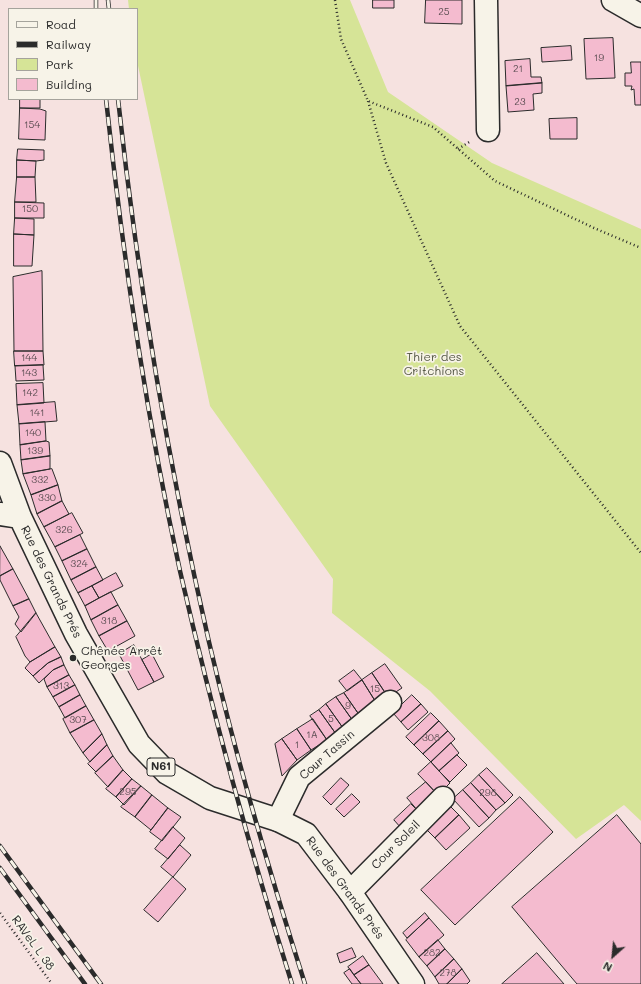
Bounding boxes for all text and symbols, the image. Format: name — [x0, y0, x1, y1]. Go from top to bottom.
house number: 25 — [438, 6, 450, 18]
legend — [8, 8, 138, 100]
text: Road — [46, 16, 76, 32]
text: Railway — [46, 36, 91, 52]
house number: 19 — [594, 52, 604, 64]
text: Park — [46, 56, 73, 72]
house number: 21 — [513, 63, 523, 75]
text: Building — [46, 76, 92, 92]
house number: 23 — [514, 96, 526, 108]
house number: 154 — [24, 119, 40, 131]
house number: 150 — [22, 203, 38, 215]
park label: Thier des Critchions — [404, 350, 464, 378]
house number: 144 — [21, 352, 37, 364]
house number: 143 — [21, 367, 37, 379]
house number: 142 — [22, 387, 38, 399]
house number: 141 — [30, 407, 44, 419]
house number: 140 — [25, 427, 41, 439]
house number: 139 — [27, 445, 43, 457]
house number: 332 — [31, 474, 49, 486]
house number: 330 — [38, 492, 56, 504]
street label: Rue des Grands Prés — [17, 523, 85, 641]
house number: 326 — [55, 524, 73, 536]
house number: 324 — [70, 558, 88, 570]
house number: 318 — [101, 615, 117, 627]
place label: Chênée Arrêt Georges — [81, 644, 162, 672]
marker: Chênée Arrêt Georges — [68, 653, 78, 663]
house number: 313 — [53, 680, 69, 692]
house number: 15 — [370, 683, 380, 695]
house number: 9 — [345, 700, 351, 712]
house number: 5 — [328, 713, 334, 725]
house number: 307 — [69, 714, 87, 726]
street label: Cour Tassin — [297, 727, 357, 783]
house number: 1A — [306, 729, 318, 741]
house number: 308 — [422, 732, 440, 744]
house number: 1 — [295, 739, 299, 751]
road number: N61 — [147, 758, 175, 776]
house number: 295 — [119, 786, 137, 798]
house number: 298 — [479, 787, 497, 799]
street label: Cour Soleil — [369, 818, 423, 872]
street label: Rue des Grands Prés — [303, 834, 387, 942]
street label: RAVeL L 38 — [8, 913, 58, 973]
north arrow — [593, 936, 633, 976]
house number: 282 — [423, 947, 441, 959]
text: N — [600, 959, 614, 976]
house number: 278 — [439, 967, 457, 979]

